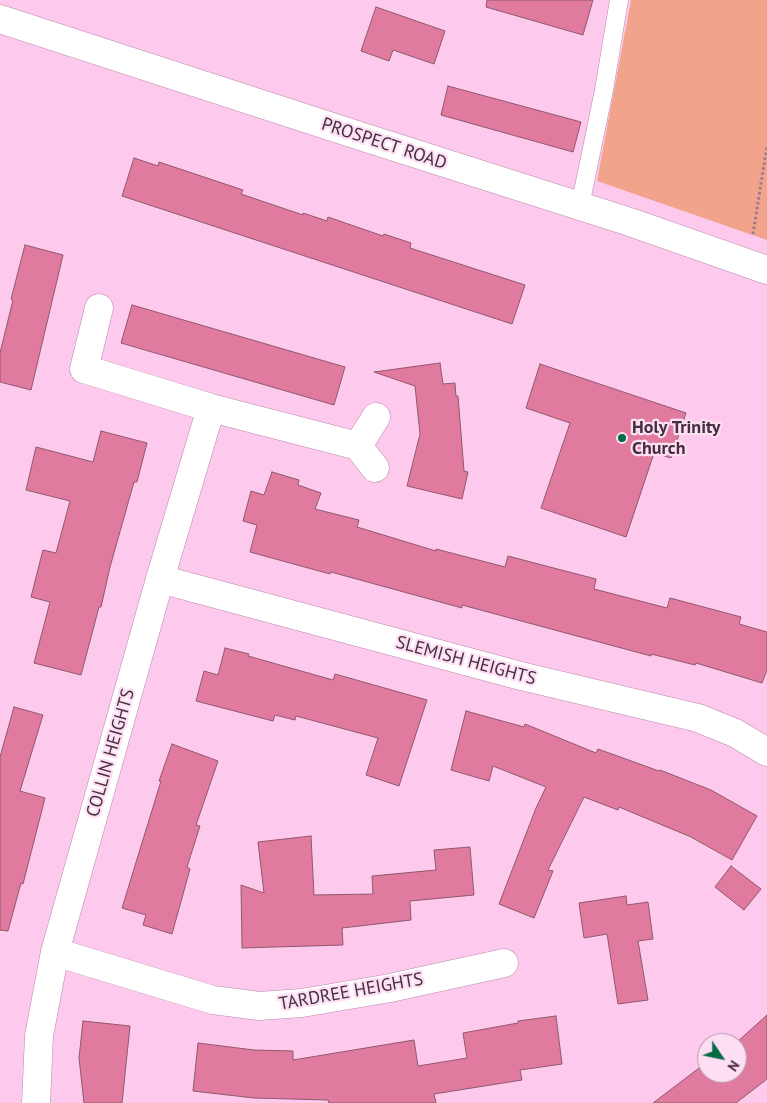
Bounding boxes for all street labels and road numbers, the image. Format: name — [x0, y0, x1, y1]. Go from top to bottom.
street label: PROSPECT ROAD — [319, 114, 449, 174]
street label: SLEMISH HEIGHTS — [394, 632, 538, 690]
street label: COLLIN HEIGHTS — [82, 686, 140, 820]
street label: TARDREE HEIGHTS — [277, 969, 425, 1015]

